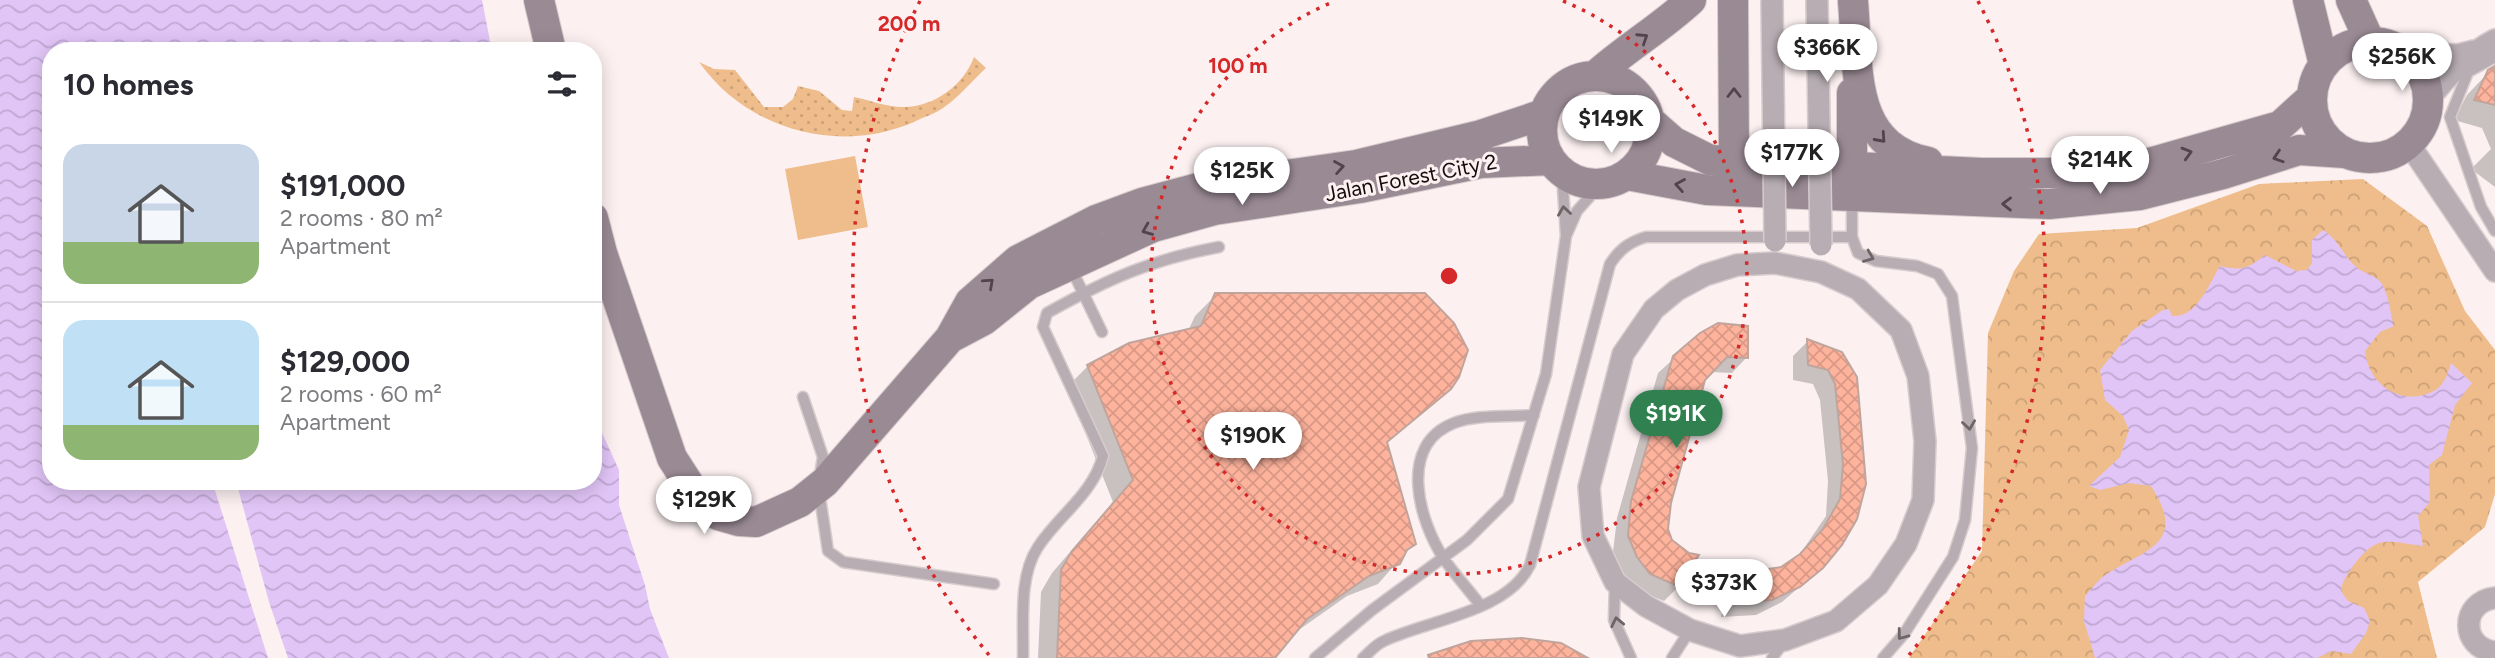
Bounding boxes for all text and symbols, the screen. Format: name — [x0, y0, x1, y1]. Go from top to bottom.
text: 200 m — [878, 11, 940, 36]
pin: $366K — [1778, 24, 1876, 84]
text: $366K — [1793, 33, 1861, 61]
one-way arrow — [1636, 34, 1649, 47]
pin: $256K — [2353, 34, 2451, 93]
text: $256K — [2368, 42, 2436, 70]
text: 100 m — [1208, 53, 1268, 78]
icon: filters — [543, 65, 581, 103]
text: 10 homes — [63, 66, 194, 103]
one-way arrow — [1726, 87, 1742, 98]
pin: $149K — [1562, 96, 1660, 155]
text: $149K — [1578, 104, 1644, 132]
pin: $177K — [1743, 130, 1841, 189]
one-way arrow — [1873, 130, 1885, 143]
pin: $214K — [2051, 136, 2149, 196]
text: $177K — [1760, 138, 1824, 166]
text: $214K — [2067, 145, 2133, 173]
one-way arrow — [2181, 146, 2193, 161]
pin: $125K — [1193, 148, 1291, 207]
street label: Jalan Forest City 2 — [1323, 149, 1499, 206]
one-way arrow — [2273, 149, 2285, 163]
text: $125K — [1210, 156, 1274, 184]
one-way arrow — [1333, 161, 1345, 176]
text: $191,000 — [280, 167, 405, 204]
icon: home — [119, 172, 203, 256]
one-way arrow — [1674, 178, 1686, 193]
one-way arrow — [2002, 196, 2012, 212]
text: 2 rooms · 80 m² — [280, 204, 443, 232]
one-way arrow — [1557, 205, 1572, 217]
one-way arrow — [1142, 221, 1154, 235]
text: Apartment — [280, 232, 391, 260]
one-way arrow — [1862, 249, 1874, 263]
centre of rings — [1437, 264, 1461, 288]
one-way arrow — [981, 279, 994, 291]
text: $129,000 — [280, 343, 410, 380]
icon: home — [119, 348, 203, 432]
text: 2 rooms · 60 m² — [280, 380, 442, 408]
pin: $191K — [1627, 391, 1725, 450]
text: $191K — [1646, 399, 1706, 427]
text: Apartment — [280, 408, 391, 436]
pin: $190K — [1204, 412, 1302, 472]
one-way arrow — [1961, 419, 1976, 431]
text: $190K — [1220, 421, 1286, 449]
pin: $129K — [655, 476, 753, 536]
text: $129K — [672, 485, 736, 513]
pin: $373K — [1675, 560, 1773, 619]
text: $373K — [1691, 568, 1757, 596]
one-way arrow — [1610, 616, 1625, 628]
one-way arrow — [1898, 627, 1911, 639]

